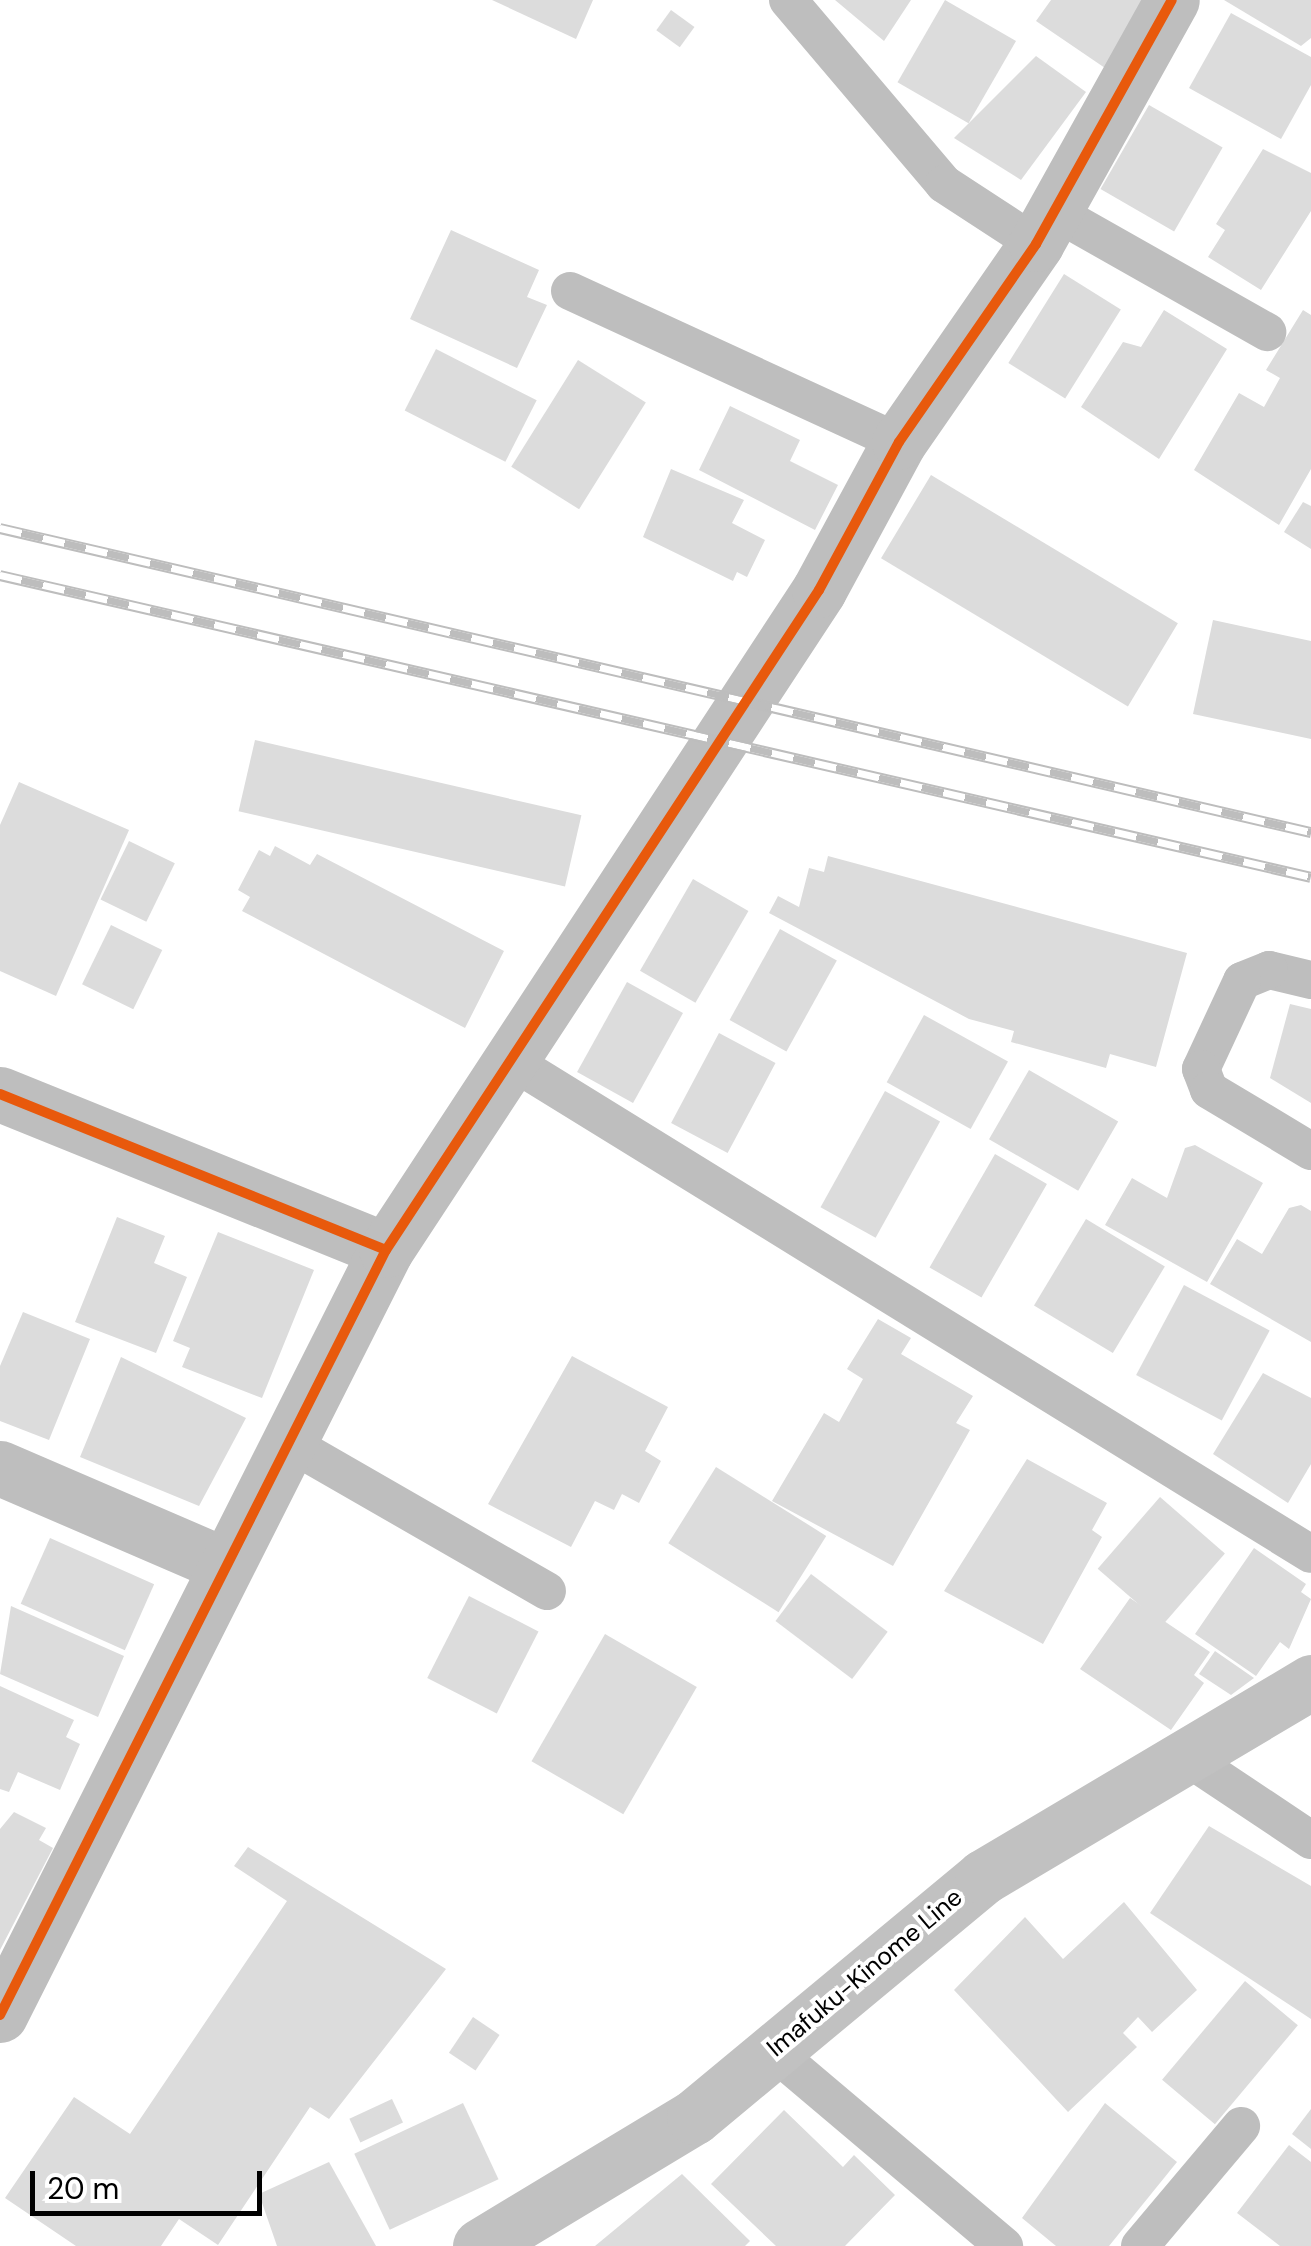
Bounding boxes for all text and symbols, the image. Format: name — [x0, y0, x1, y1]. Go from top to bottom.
street label: Imafuku-Kinome Line — [761, 1883, 969, 2063]
scale bar — [35, 2151, 268, 2213]
text: 20 m — [47, 2169, 119, 2208]

